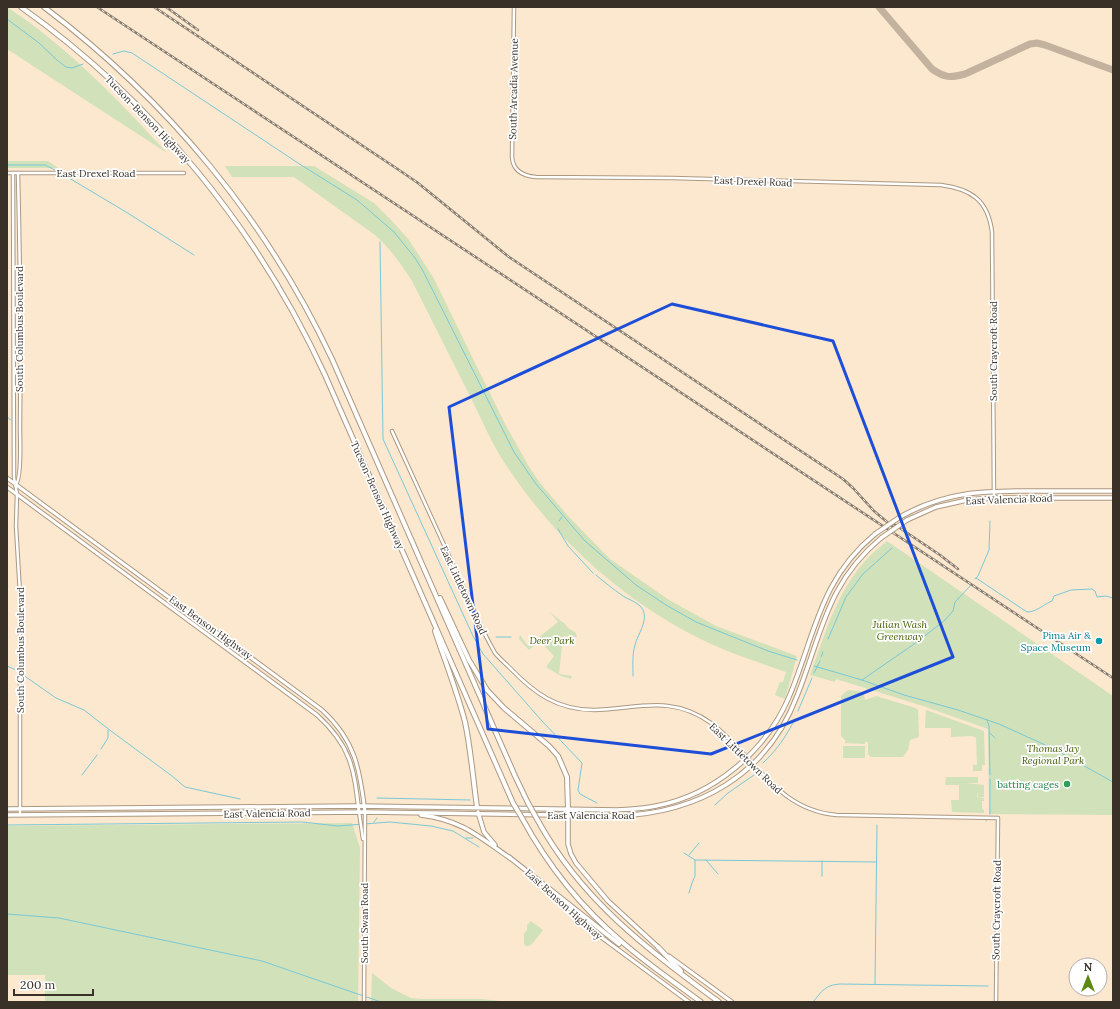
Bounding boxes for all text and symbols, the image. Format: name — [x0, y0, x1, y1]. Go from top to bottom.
street label: South Arcadia Avenue — [506, 38, 521, 140]
street label: Tucson–Benson Highway — [102, 73, 194, 167]
street label: East Drexel Road — [57, 167, 135, 180]
street label: East Drexel Road — [713, 174, 793, 189]
street label: South Columbus Boulevard — [13, 266, 26, 392]
street label: South Craycroft Road — [987, 301, 1000, 401]
street label: Tucson–Benson Highway — [348, 439, 408, 552]
street label: East Valencia Road — [965, 491, 1053, 508]
street label: East Littletown Road — [437, 544, 490, 637]
street label: South Columbus Boulevard — [14, 587, 27, 713]
street label: East Benson Highway — [166, 593, 256, 662]
park label: Julian Wash Greenway — [872, 618, 928, 643]
place label: Pima Air & Space Museum — [1021, 629, 1092, 654]
park label: Deer Park — [529, 634, 575, 647]
marker: Pima Air & Space Museum — [1094, 636, 1104, 646]
street label: East Littletown Road — [706, 720, 785, 797]
park label: Thomas Jay Regional Park — [1022, 742, 1084, 767]
place label: batting cages — [997, 778, 1059, 791]
marker: batting cages — [1062, 779, 1072, 789]
street label: East Valencia Road — [223, 806, 311, 821]
street label: East Valencia Road — [547, 809, 635, 822]
street label: South Craycroft Road — [989, 860, 1004, 960]
street label: East Benson Highway — [522, 866, 606, 943]
street label: South Swan Road — [358, 883, 371, 963]
north arrow — [1068, 957, 1108, 997]
text: N — [1084, 960, 1093, 974]
scale bar — [14, 971, 93, 997]
text: 200 m — [20, 977, 56, 992]

